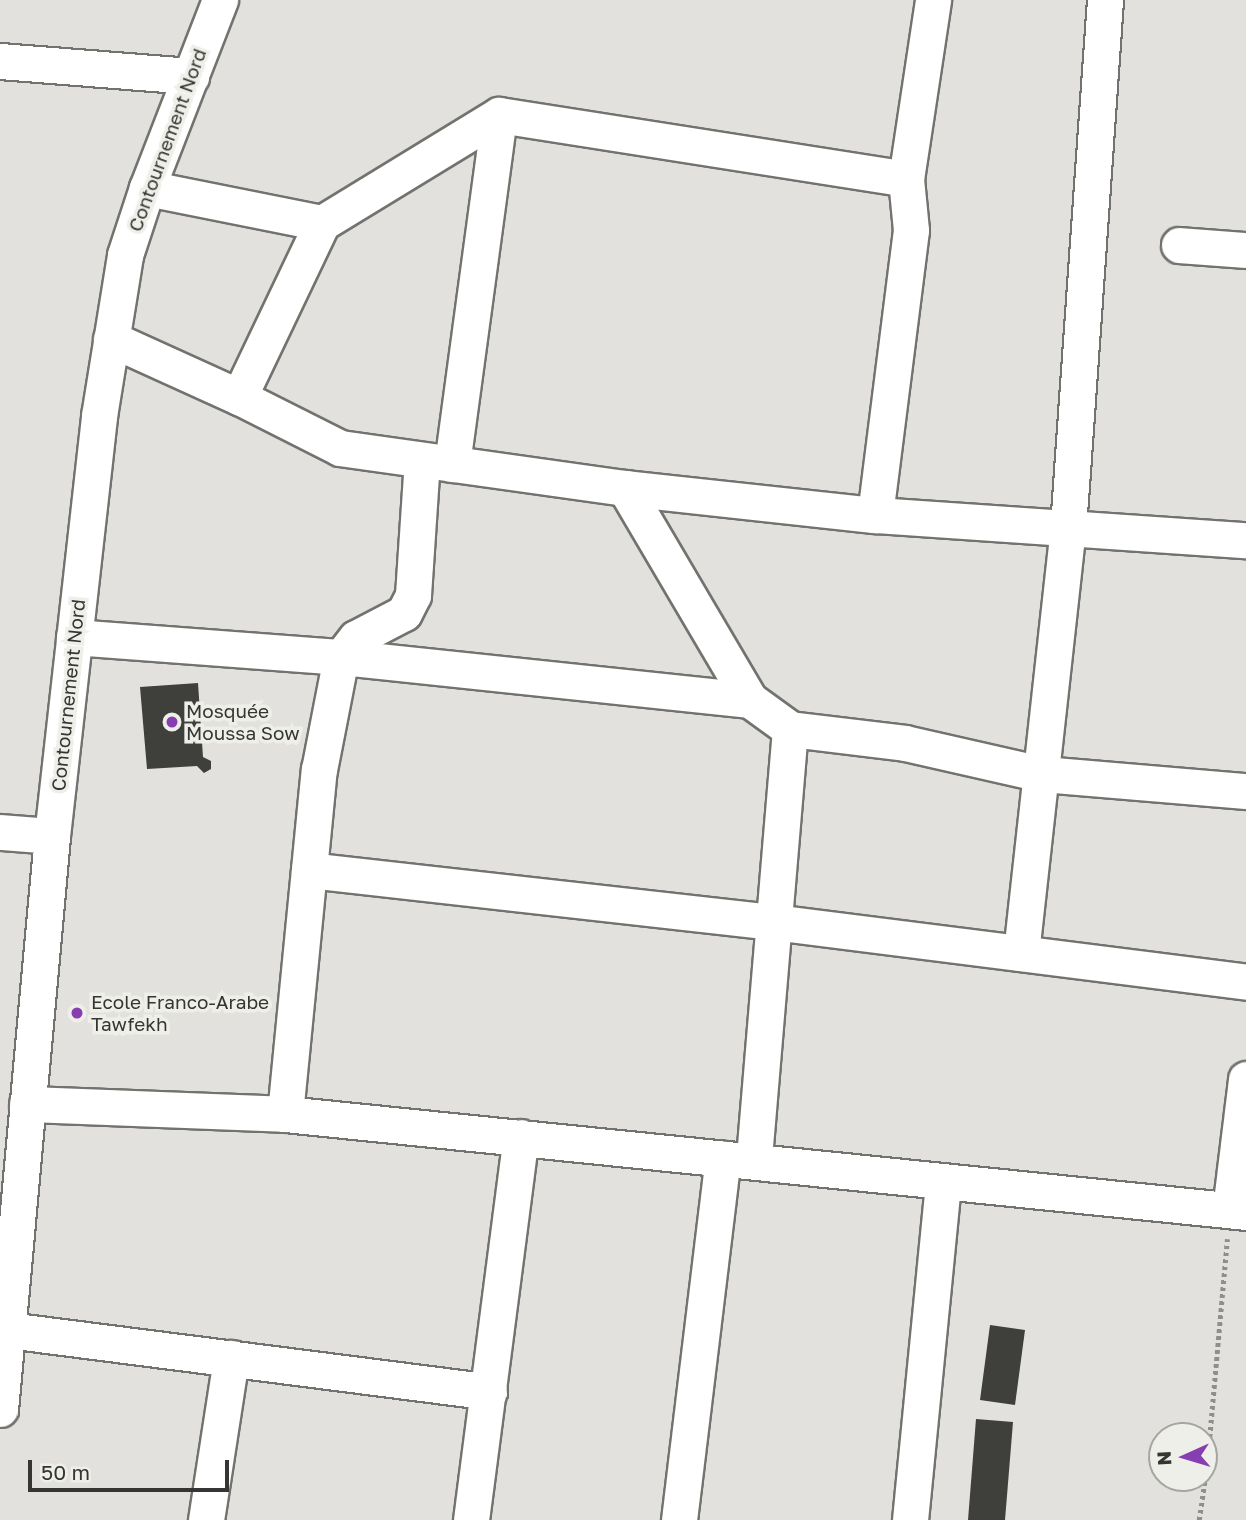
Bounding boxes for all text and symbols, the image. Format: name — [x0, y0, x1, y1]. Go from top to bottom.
street label: Contournement Nord — [123, 45, 211, 235]
street label: Contournement Nord — [47, 598, 89, 792]
place label: Mosquée Moussa Sow — [186, 700, 300, 744]
marker: Mosquée Moussa Sow — [164, 714, 180, 730]
place label: Ecole Franco-Arabe Tawfekh — [91, 991, 269, 1035]
marker: Ecole Franco-Arabe Tawfekh — [69, 1005, 85, 1021]
north arrow — [1148, 1422, 1218, 1492]
scale bar — [32, 1446, 233, 1490]
text: N — [1152, 1450, 1176, 1466]
text: 50 m — [41, 1459, 90, 1485]

